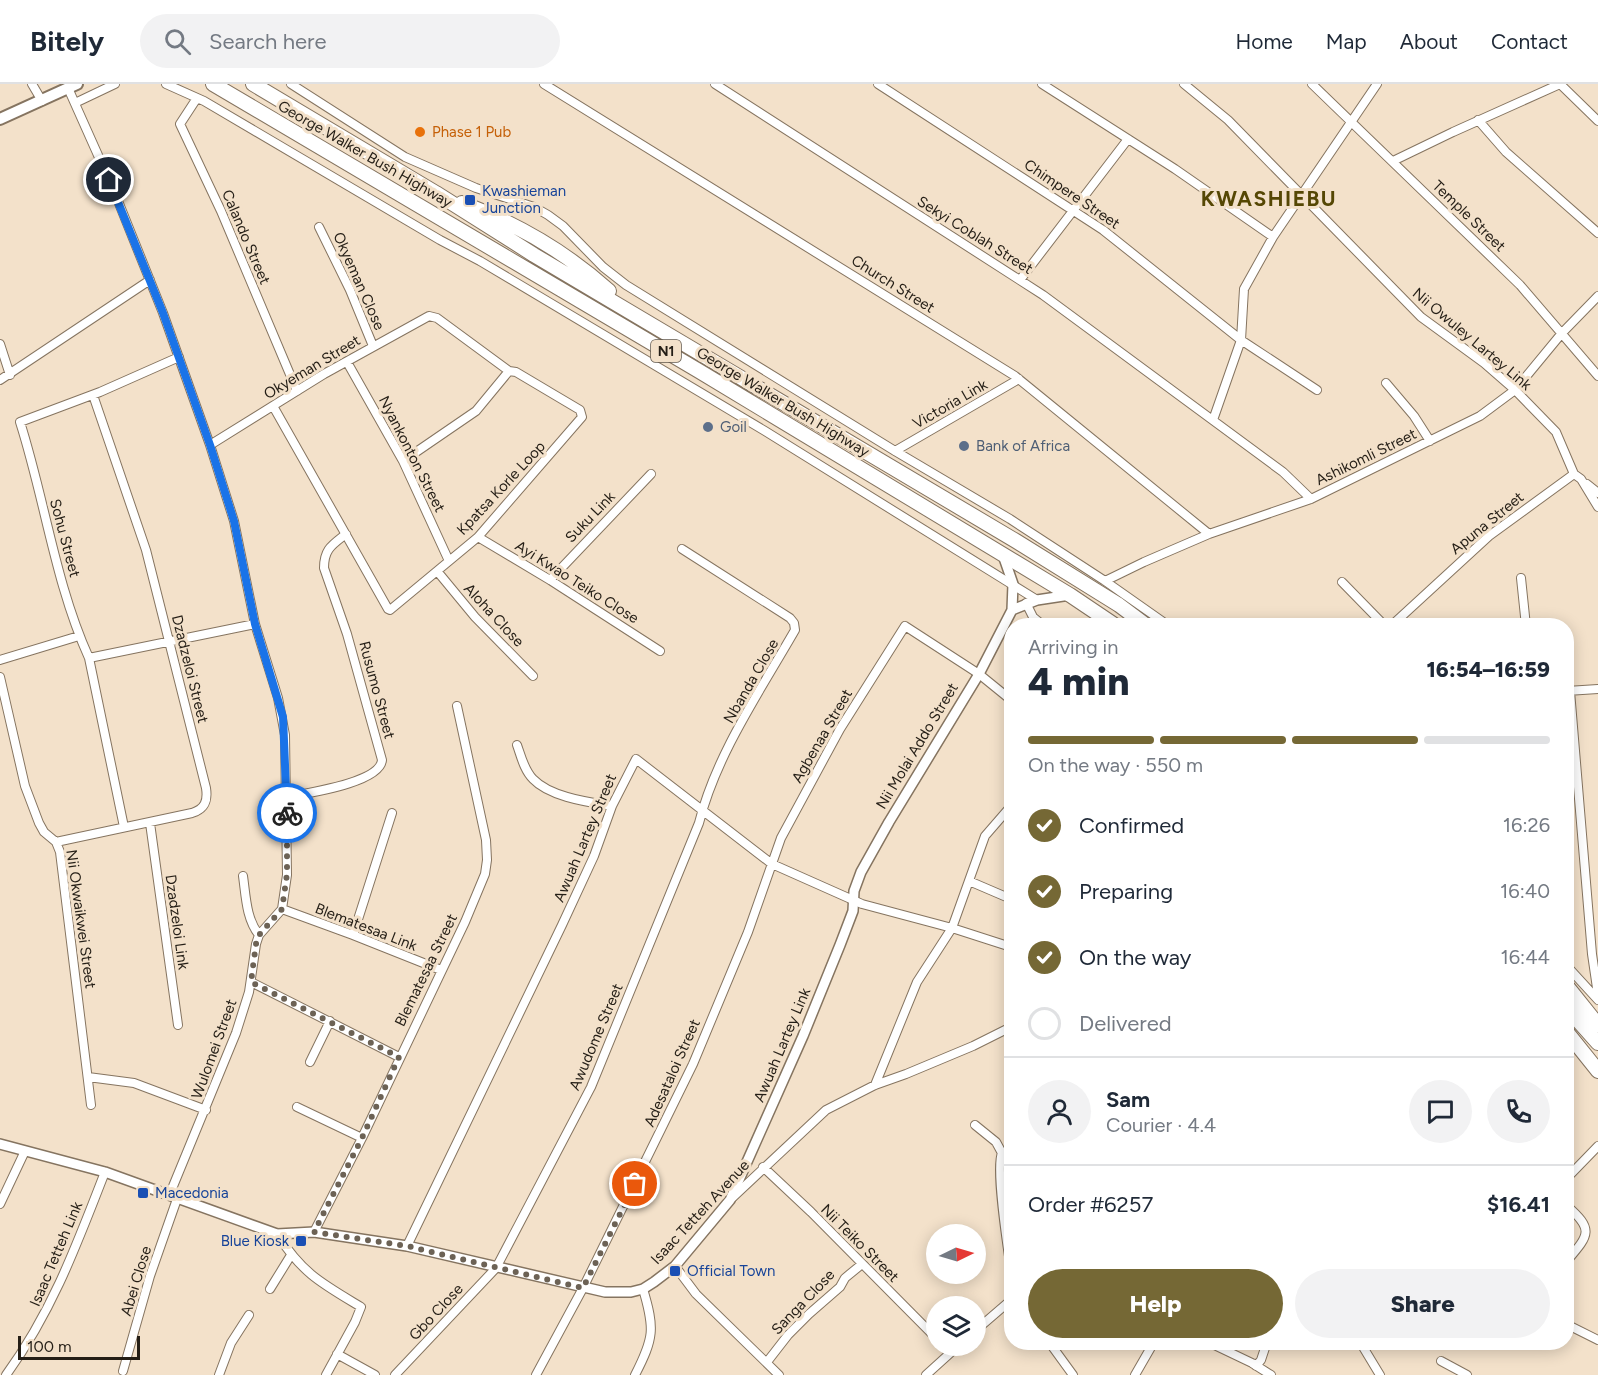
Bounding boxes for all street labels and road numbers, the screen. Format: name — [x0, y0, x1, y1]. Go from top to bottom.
street label: George Walker Bush Highway — [275, 97, 455, 211]
street label: Chimpere Street — [1021, 155, 1124, 233]
street label: Temple Street — [1429, 177, 1509, 255]
street label: Calando Street — [218, 187, 274, 287]
street label: Sekyi Coblah Street — [914, 192, 1036, 278]
street label: Okyeman Close — [329, 229, 389, 333]
street label: Church Street — [848, 251, 938, 317]
street label: Nii Owuley Lartey Link — [1409, 284, 1536, 394]
street label: Okyeman Street — [261, 331, 364, 403]
road number: N1 — [651, 340, 681, 362]
street label: George Walker Bush Highway — [693, 343, 873, 461]
street label: Victoria Link — [909, 375, 991, 433]
street label: Nyankonton Street — [375, 393, 449, 515]
street label: Ashikomli Street — [1313, 425, 1420, 489]
street label: Kpatsa Korle Loop — [453, 437, 549, 539]
street label: Suku Link — [561, 487, 619, 546]
street label: Apuna Street — [1447, 488, 1528, 558]
street label: Sohu Street — [46, 497, 84, 579]
street label: Ayi Kwao Teiko Close — [512, 537, 642, 627]
street label: Aloha Close — [460, 580, 528, 650]
street label: Dzadzeloi Street — [168, 613, 212, 725]
street label: Nbanda Close — [720, 636, 782, 726]
street label: Rusumo Street — [355, 639, 399, 741]
street label: Nii Molai Addo Street — [872, 679, 962, 812]
street label: Agbenaa Street — [788, 686, 856, 786]
street label: Awuah Lartey Street — [550, 771, 620, 905]
street label: Nii Okwaikwei Street — [62, 848, 100, 990]
street label: Dzadzeloi Link — [161, 873, 193, 971]
street label: Blematesaa Link — [312, 899, 420, 955]
street label: Blematesaa Street — [391, 911, 461, 1029]
street label: Awudome Street — [565, 981, 627, 1093]
street label: Awuah Lartey Link — [750, 984, 814, 1105]
street label: Wulomei Street — [188, 996, 240, 1101]
street label: Adesataloi Street — [640, 1016, 704, 1130]
street label: Isaac Tetteh Avenue — [647, 1156, 753, 1268]
street label: Isaac Tetteh Link — [26, 1198, 86, 1309]
street label: Nii Teiko Street — [817, 1200, 903, 1286]
street label: Abei Close — [117, 1244, 155, 1318]
street label: Sanga Close — [768, 1266, 838, 1338]
street label: Gbo Close — [405, 1280, 467, 1344]

